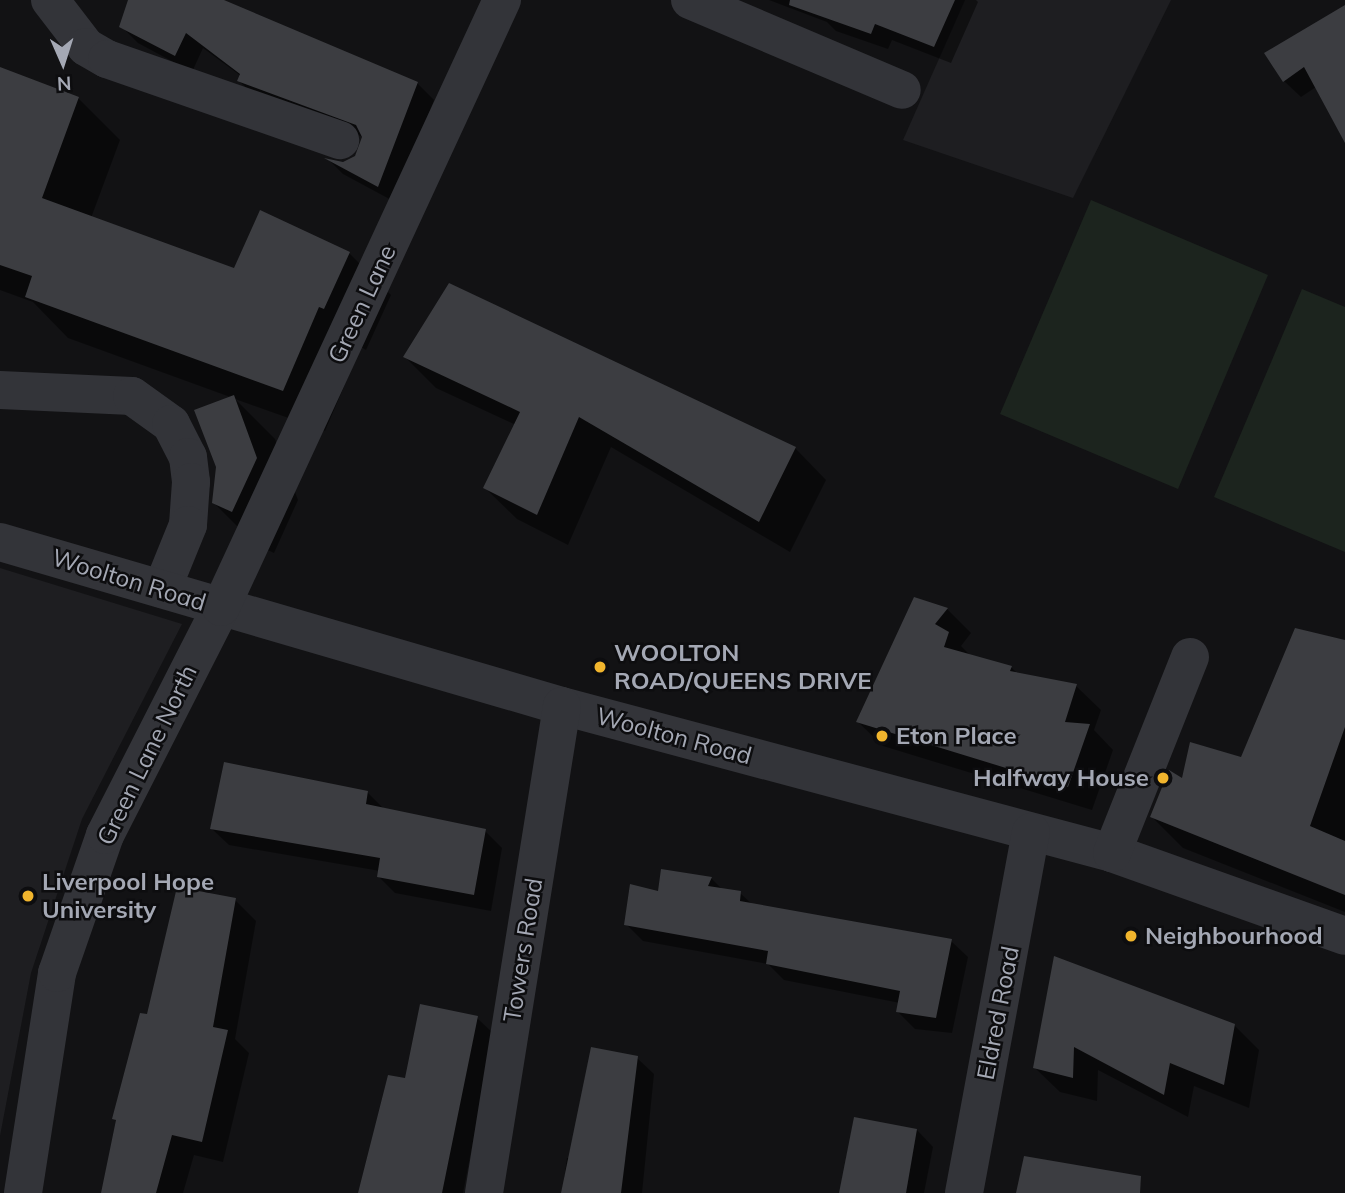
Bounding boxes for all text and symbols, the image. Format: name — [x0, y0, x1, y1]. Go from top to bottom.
north arrow — [28, 28, 98, 98]
text: N — [56, 72, 72, 96]
street label: Green Lane — [322, 240, 402, 368]
street label: Woolton Road — [49, 543, 209, 617]
place label: WOOLTON ROAD/QUEENS DRIVE — [614, 639, 872, 695]
marker: WOOLTON ROAD/QUEENS DRIVE — [592, 659, 608, 675]
street label: Green Lane North — [91, 660, 203, 850]
street label: Woolton Road — [593, 701, 755, 771]
place label: Eton Place — [896, 722, 1017, 750]
marker: Eton Place — [874, 728, 890, 744]
place label: Halfway House — [973, 764, 1149, 792]
marker: Halfway House — [1155, 770, 1171, 786]
place label: Liverpool Hope University — [42, 868, 214, 924]
street label: Towers Road — [497, 876, 549, 1024]
marker: Liverpool Hope University — [20, 888, 36, 904]
place label: Neighbourhood — [1145, 922, 1323, 950]
marker: Neighbourhood — [1123, 928, 1139, 944]
street label: Eldred Road — [971, 944, 1025, 1082]

